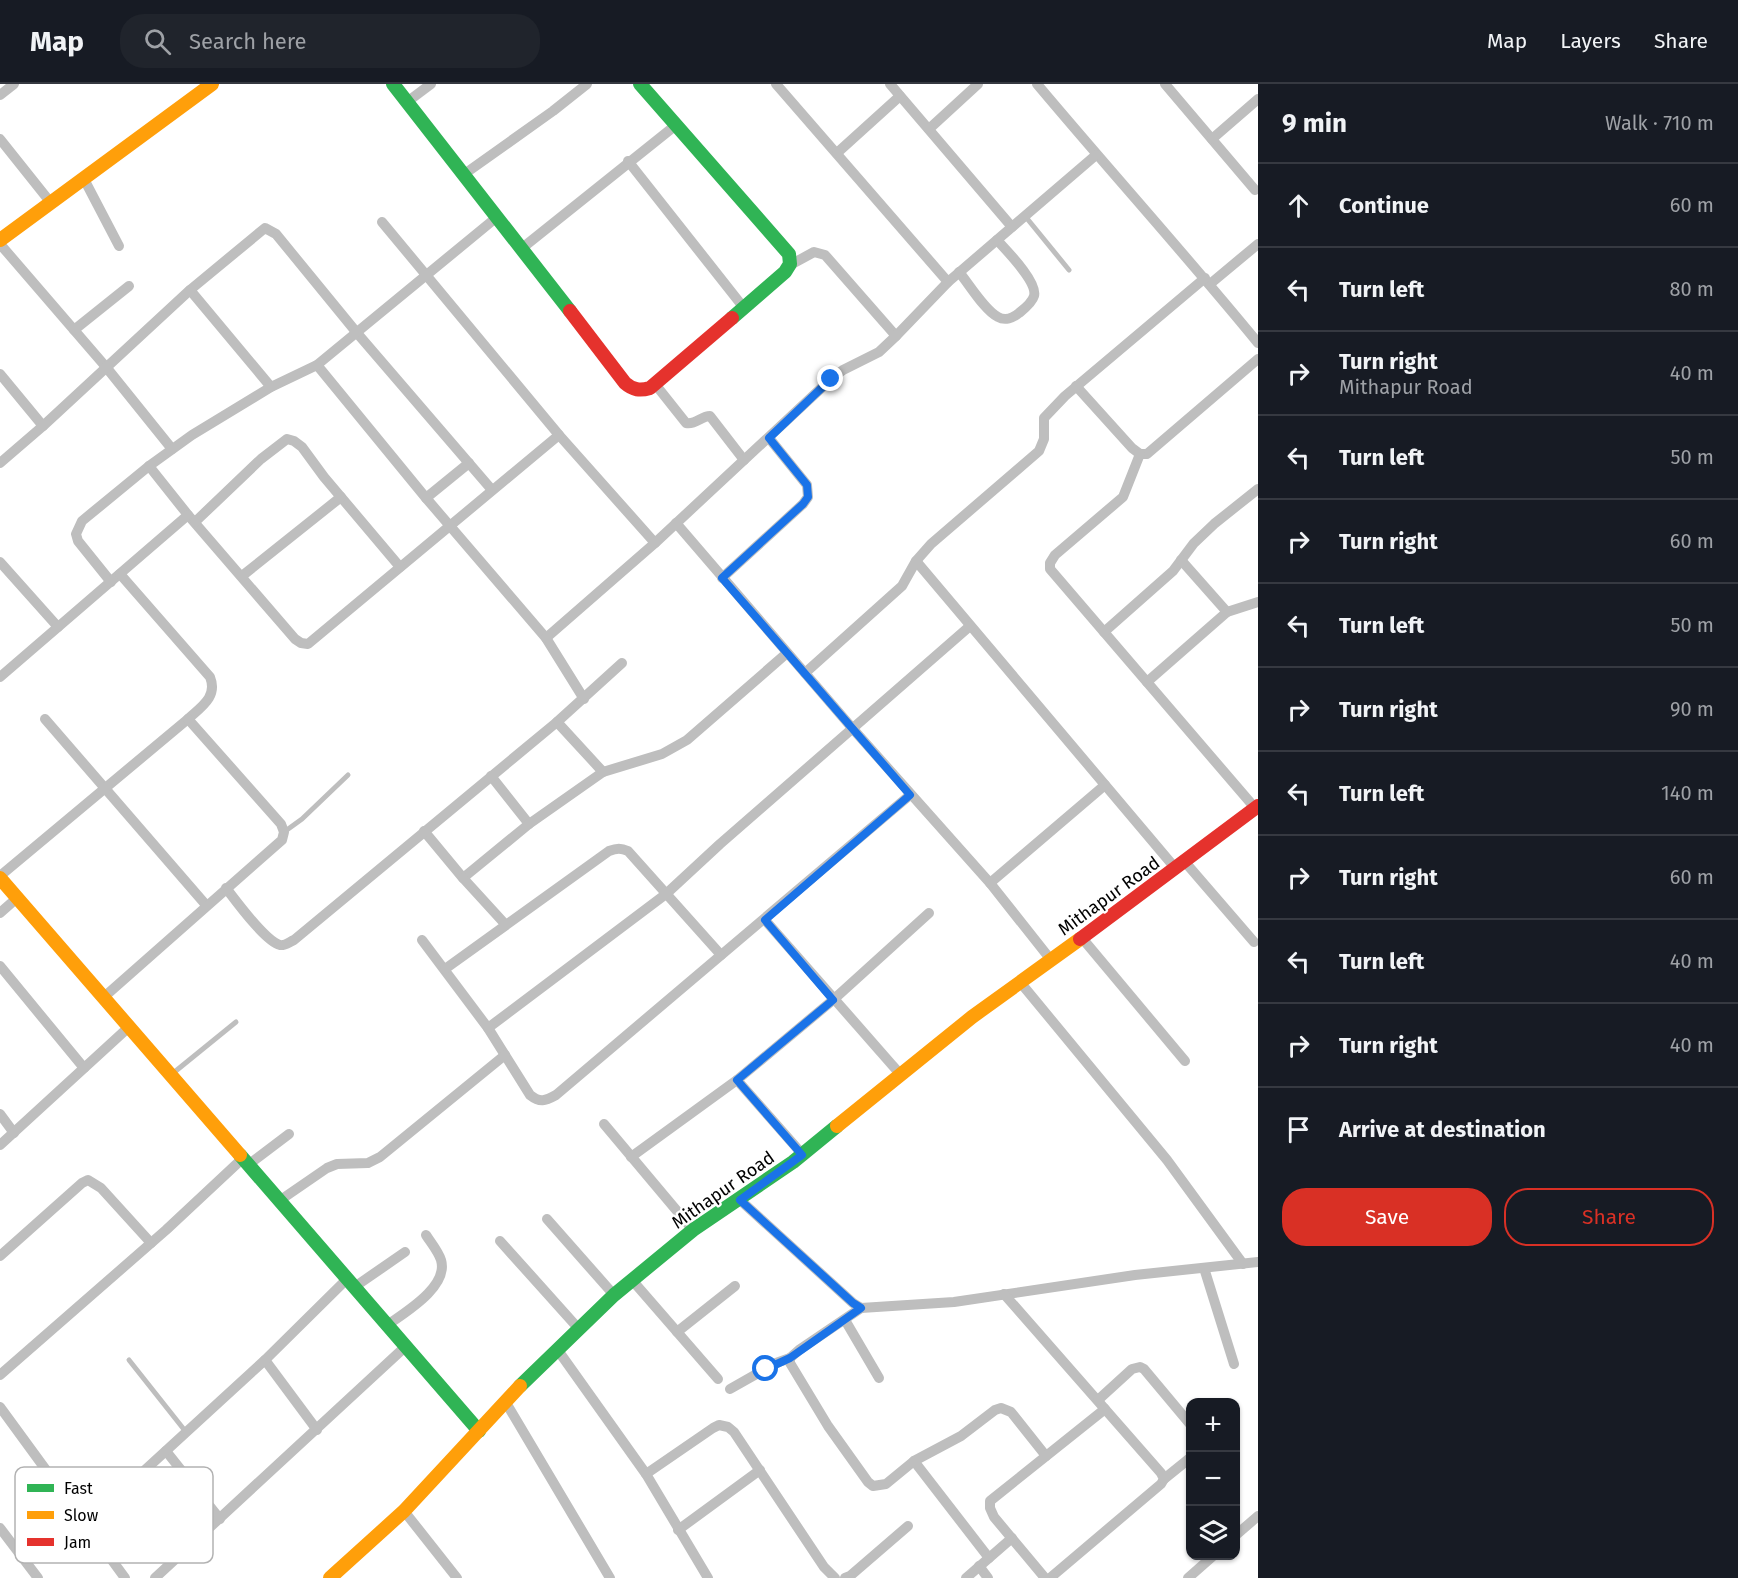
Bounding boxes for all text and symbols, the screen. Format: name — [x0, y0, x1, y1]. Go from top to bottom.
search box — [120, 14, 540, 68]
text: Map — [30, 25, 84, 58]
icon: search — [141, 25, 174, 58]
text: Search here — [189, 28, 307, 55]
text: Map — [1487, 28, 1527, 54]
text: Layers — [1560, 28, 1621, 54]
text: Share — [1654, 28, 1708, 54]
text: 9 min — [1282, 108, 1347, 139]
text: Walk · 710 m — [1605, 111, 1714, 135]
icon: ahead — [1282, 189, 1315, 222]
text: Continue — [1339, 192, 1429, 219]
text: 60 m — [1670, 193, 1714, 217]
icon: left — [1282, 273, 1315, 306]
text: Turn left — [1339, 276, 1424, 303]
text: 80 m — [1669, 277, 1714, 301]
text: Turn right — [1339, 348, 1438, 375]
icon: right — [1282, 357, 1315, 390]
text: 40 m — [1670, 361, 1714, 385]
route end — [817, 365, 843, 391]
text: Mithapur Road — [1339, 375, 1473, 399]
icon: left — [1282, 441, 1315, 474]
text: Turn left — [1339, 444, 1424, 471]
text: 50 m — [1670, 445, 1714, 469]
icon: right — [1282, 525, 1315, 558]
text: Turn right — [1339, 528, 1438, 555]
text: 60 m — [1670, 529, 1714, 553]
icon: left — [1282, 609, 1315, 642]
text: Turn left — [1339, 612, 1424, 639]
text: 50 m — [1670, 613, 1714, 637]
icon: right — [1282, 693, 1315, 726]
text: Turn right — [1339, 696, 1438, 723]
text: 90 m — [1670, 697, 1714, 721]
icon: left — [1282, 777, 1315, 810]
text: Turn left — [1339, 780, 1424, 807]
text: 140 m — [1661, 781, 1714, 805]
street label: Mithapur Road — [1054, 852, 1164, 940]
icon: right — [1282, 861, 1315, 894]
text: Turn right — [1339, 864, 1438, 891]
text: 60 m — [1670, 865, 1714, 889]
icon: left — [1282, 945, 1315, 978]
text: Turn left — [1339, 948, 1424, 975]
text: 40 m — [1670, 949, 1714, 973]
icon: right — [1282, 1029, 1315, 1062]
text: Turn right — [1339, 1032, 1438, 1059]
text: 40 m — [1670, 1033, 1714, 1057]
icon: arrive — [1282, 1113, 1315, 1146]
text: Arrive at destination — [1339, 1116, 1546, 1143]
street label: Mithapur Road — [667, 1146, 779, 1234]
button: Save — [1282, 1188, 1492, 1246]
button: Share — [1504, 1188, 1714, 1246]
route start — [752, 1355, 778, 1381]
map controls — [1186, 1398, 1240, 1560]
button: + — [1186, 1398, 1240, 1452]
button: − — [1186, 1452, 1240, 1506]
legend — [15, 1467, 213, 1563]
text: Fast — [64, 1479, 93, 1498]
text: Slow — [64, 1506, 99, 1525]
button: layers — [1186, 1506, 1240, 1560]
text: Jam — [64, 1533, 91, 1552]

